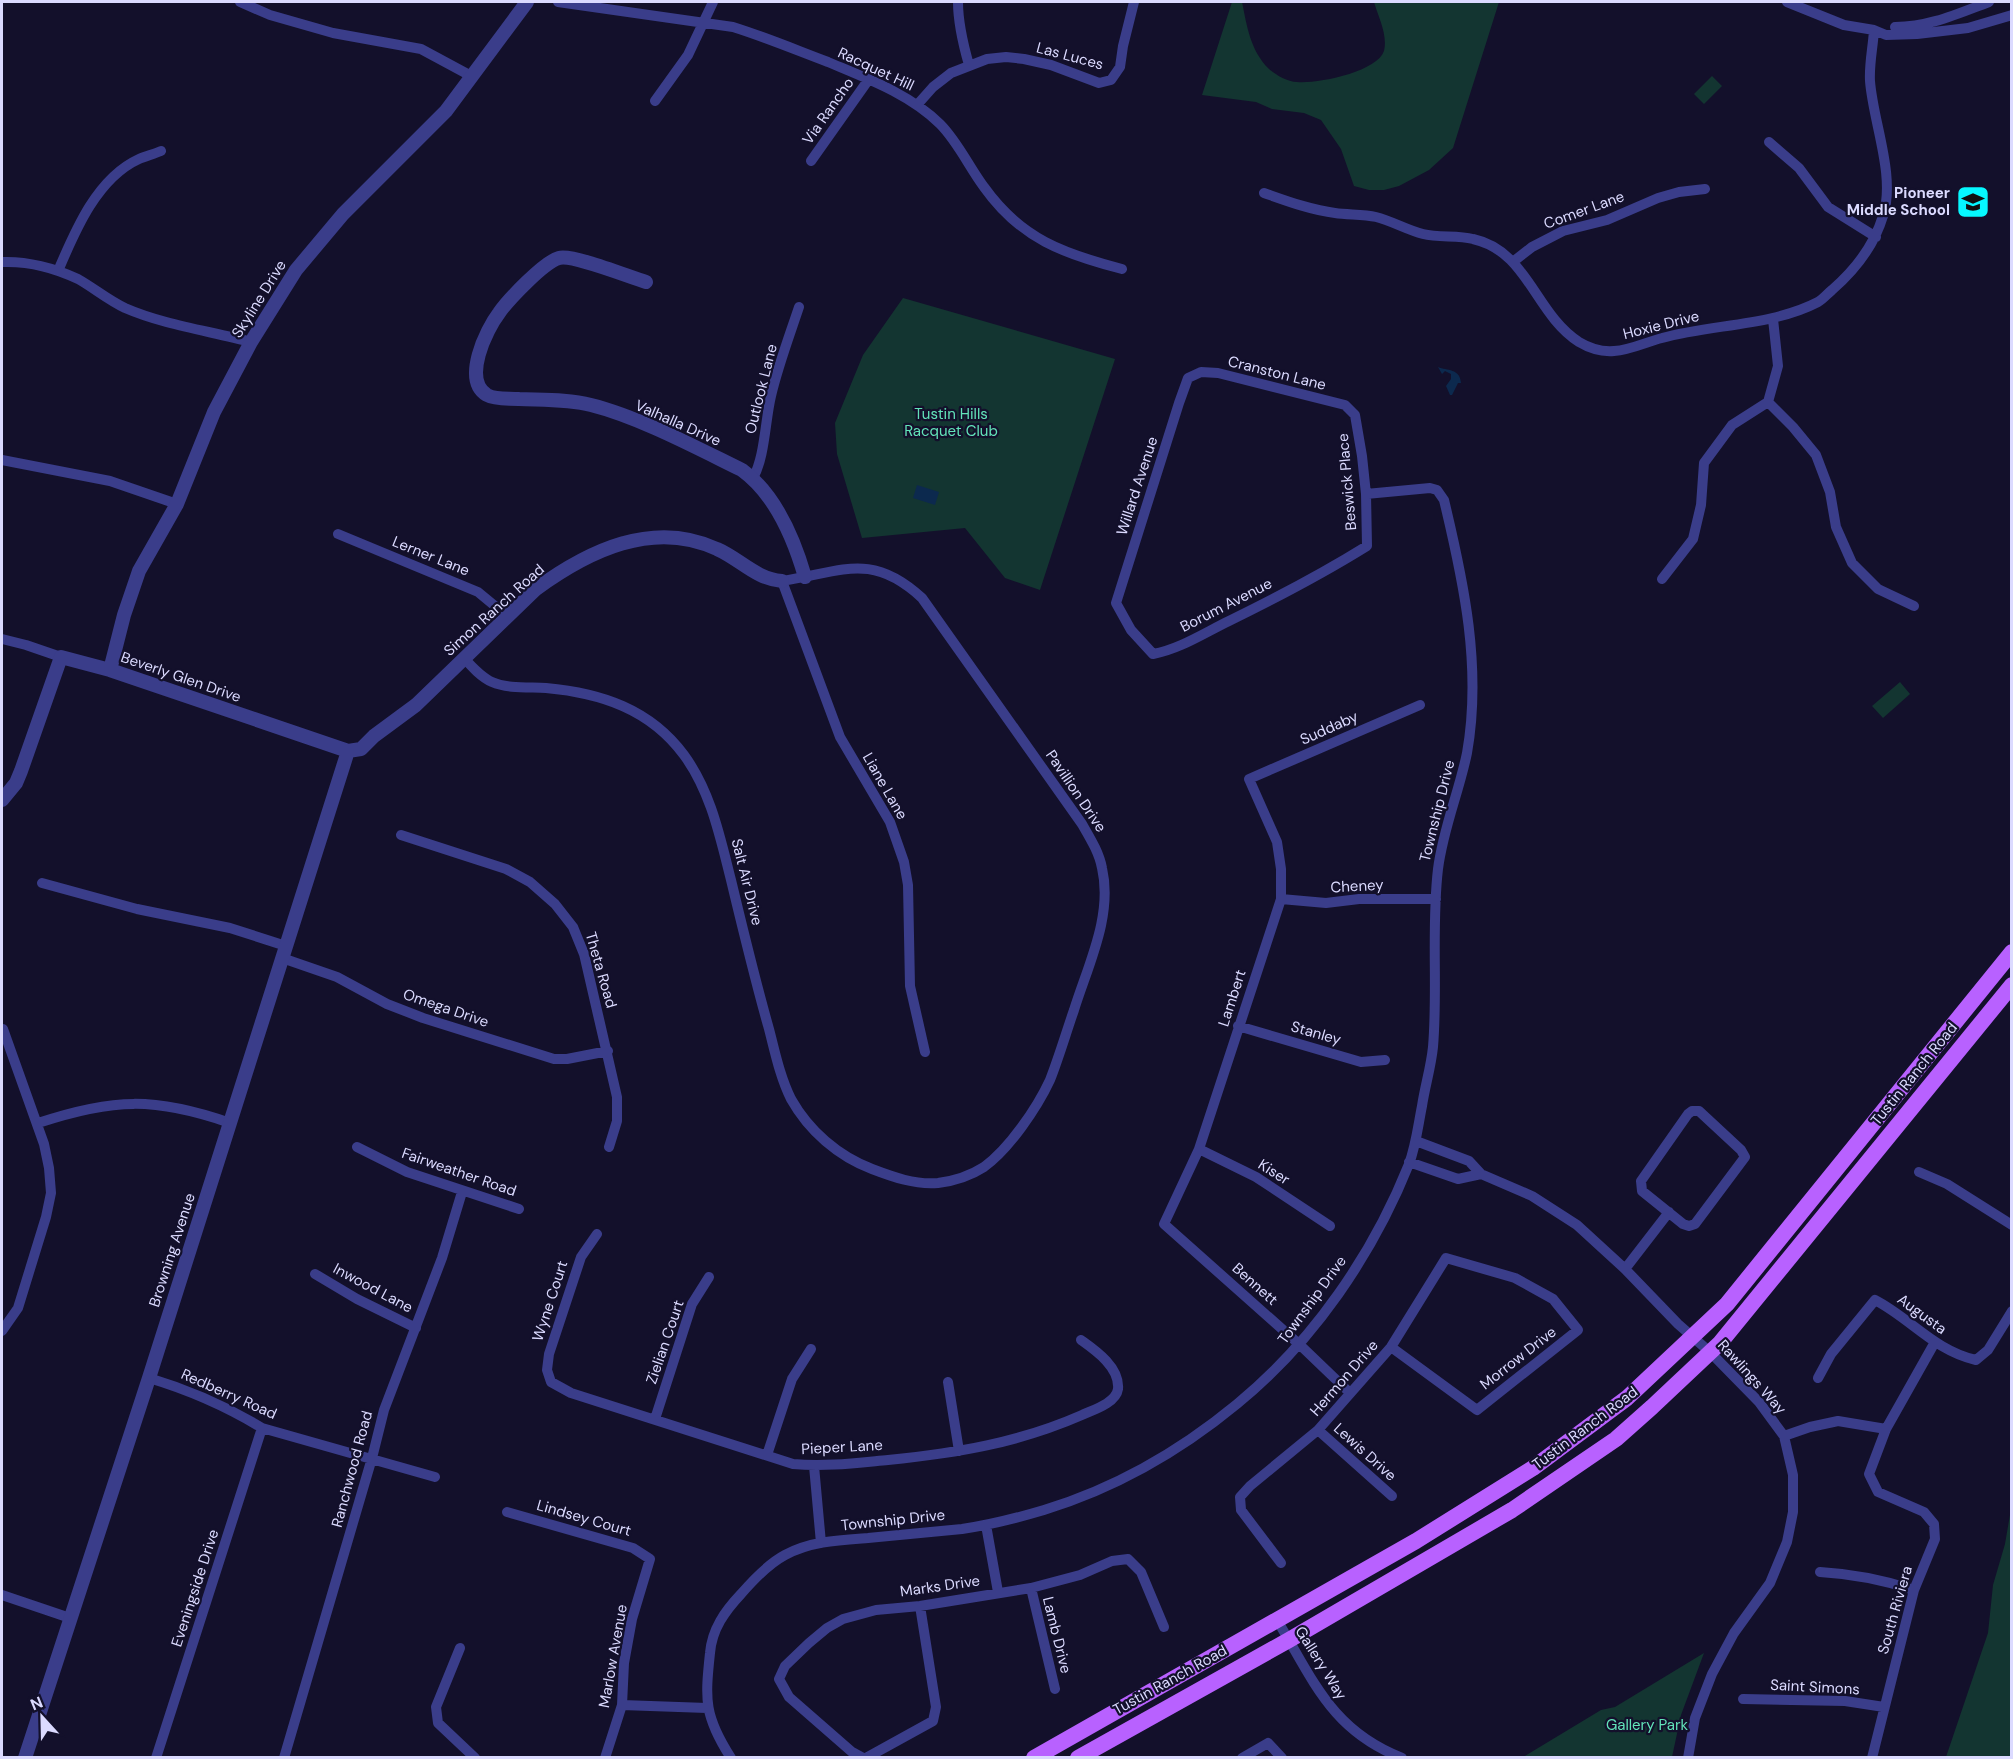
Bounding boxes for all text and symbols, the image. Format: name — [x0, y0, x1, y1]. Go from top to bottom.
street label: Las Luces — [1034, 37, 1106, 75]
street label: Racquet Hill — [835, 43, 917, 95]
street label: Via Rancho — [798, 73, 858, 148]
place label: Pioneer Middle School — [1847, 183, 1950, 220]
school or university icon: Pioneer Middle School — [1955, 184, 1991, 220]
street label: Comer Lane — [1541, 186, 1627, 234]
street label: Skyline Drive — [227, 256, 291, 342]
street label: Hoxie Drive — [1621, 306, 1701, 344]
street label: Outlook Lane — [740, 342, 782, 436]
street label: Cranston Lane — [1226, 351, 1328, 395]
street label: Valhalla Drive — [632, 395, 724, 451]
park label: Tustin Hills Racquet Club — [904, 404, 998, 441]
street label: Beswick Place — [1333, 433, 1361, 531]
street label: Willard Avenue — [1112, 434, 1162, 538]
street label: Lerner Lane — [389, 531, 473, 581]
street label: Simon Ranch Road — [439, 559, 549, 661]
street label: Borum Avenue — [1177, 573, 1275, 637]
street label: Beverly Glen Drive — [118, 647, 244, 707]
street label: Suddaby — [1297, 706, 1362, 750]
street label: Pavillion Drive — [1041, 746, 1111, 836]
street label: Liane Lane — [858, 749, 912, 823]
street label: Township Drive — [1415, 758, 1459, 864]
street label: Salt Air Drive — [727, 837, 767, 927]
street label: Cheney — [1330, 875, 1385, 897]
street label: Theta Road — [581, 930, 621, 1010]
street label: Lambert — [1213, 967, 1251, 1029]
street label: Omega Drive — [400, 984, 492, 1032]
street label: Stanley — [1289, 1016, 1344, 1050]
street label: Tustin Ranch Road — [1866, 1018, 1962, 1130]
street label: Fairweather Road — [399, 1143, 519, 1201]
street label: Kiser — [1254, 1155, 1294, 1190]
street label: Browning Avenue — [144, 1191, 200, 1309]
street label: Township Drive — [1273, 1252, 1351, 1348]
street label: Wyne Court — [528, 1258, 572, 1344]
street label: Bennett — [1228, 1258, 1282, 1310]
street label: Inwood Lane — [330, 1259, 416, 1317]
street label: Augusta — [1893, 1289, 1951, 1339]
street label: Zielian Court — [641, 1297, 689, 1387]
street label: Morrow Drive — [1476, 1322, 1560, 1394]
street label: Hermon Drive — [1305, 1336, 1383, 1420]
street label: Rawlings Way — [1713, 1336, 1791, 1419]
street label: Redberry Road — [178, 1364, 280, 1424]
street label: Tustin Ranch Road — [1528, 1382, 1642, 1474]
street label: Ranchwood Road — [327, 1408, 377, 1530]
street label: Lewis Drive — [1329, 1419, 1401, 1485]
street label: Pieper Lane — [801, 1435, 883, 1459]
street label: Lindsey Court — [534, 1495, 634, 1541]
street label: Township Drive — [840, 1505, 946, 1535]
street label: Eveningside Drive — [167, 1527, 223, 1649]
street label: South Riviera — [1873, 1564, 1917, 1656]
street label: Marks Drive — [899, 1570, 981, 1602]
street label: Lamb Drive — [1038, 1595, 1076, 1675]
street label: Marlow Avenue — [594, 1603, 632, 1709]
street label: Gallery Way — [1291, 1623, 1352, 1704]
street label: Tustin Ranch Road — [1110, 1640, 1230, 1720]
street label: Saint Simons — [1770, 1675, 1860, 1699]
north arrow — [12, 1687, 72, 1747]
text: N — [27, 1692, 46, 1715]
park label: Gallery Park — [1606, 1715, 1689, 1735]

